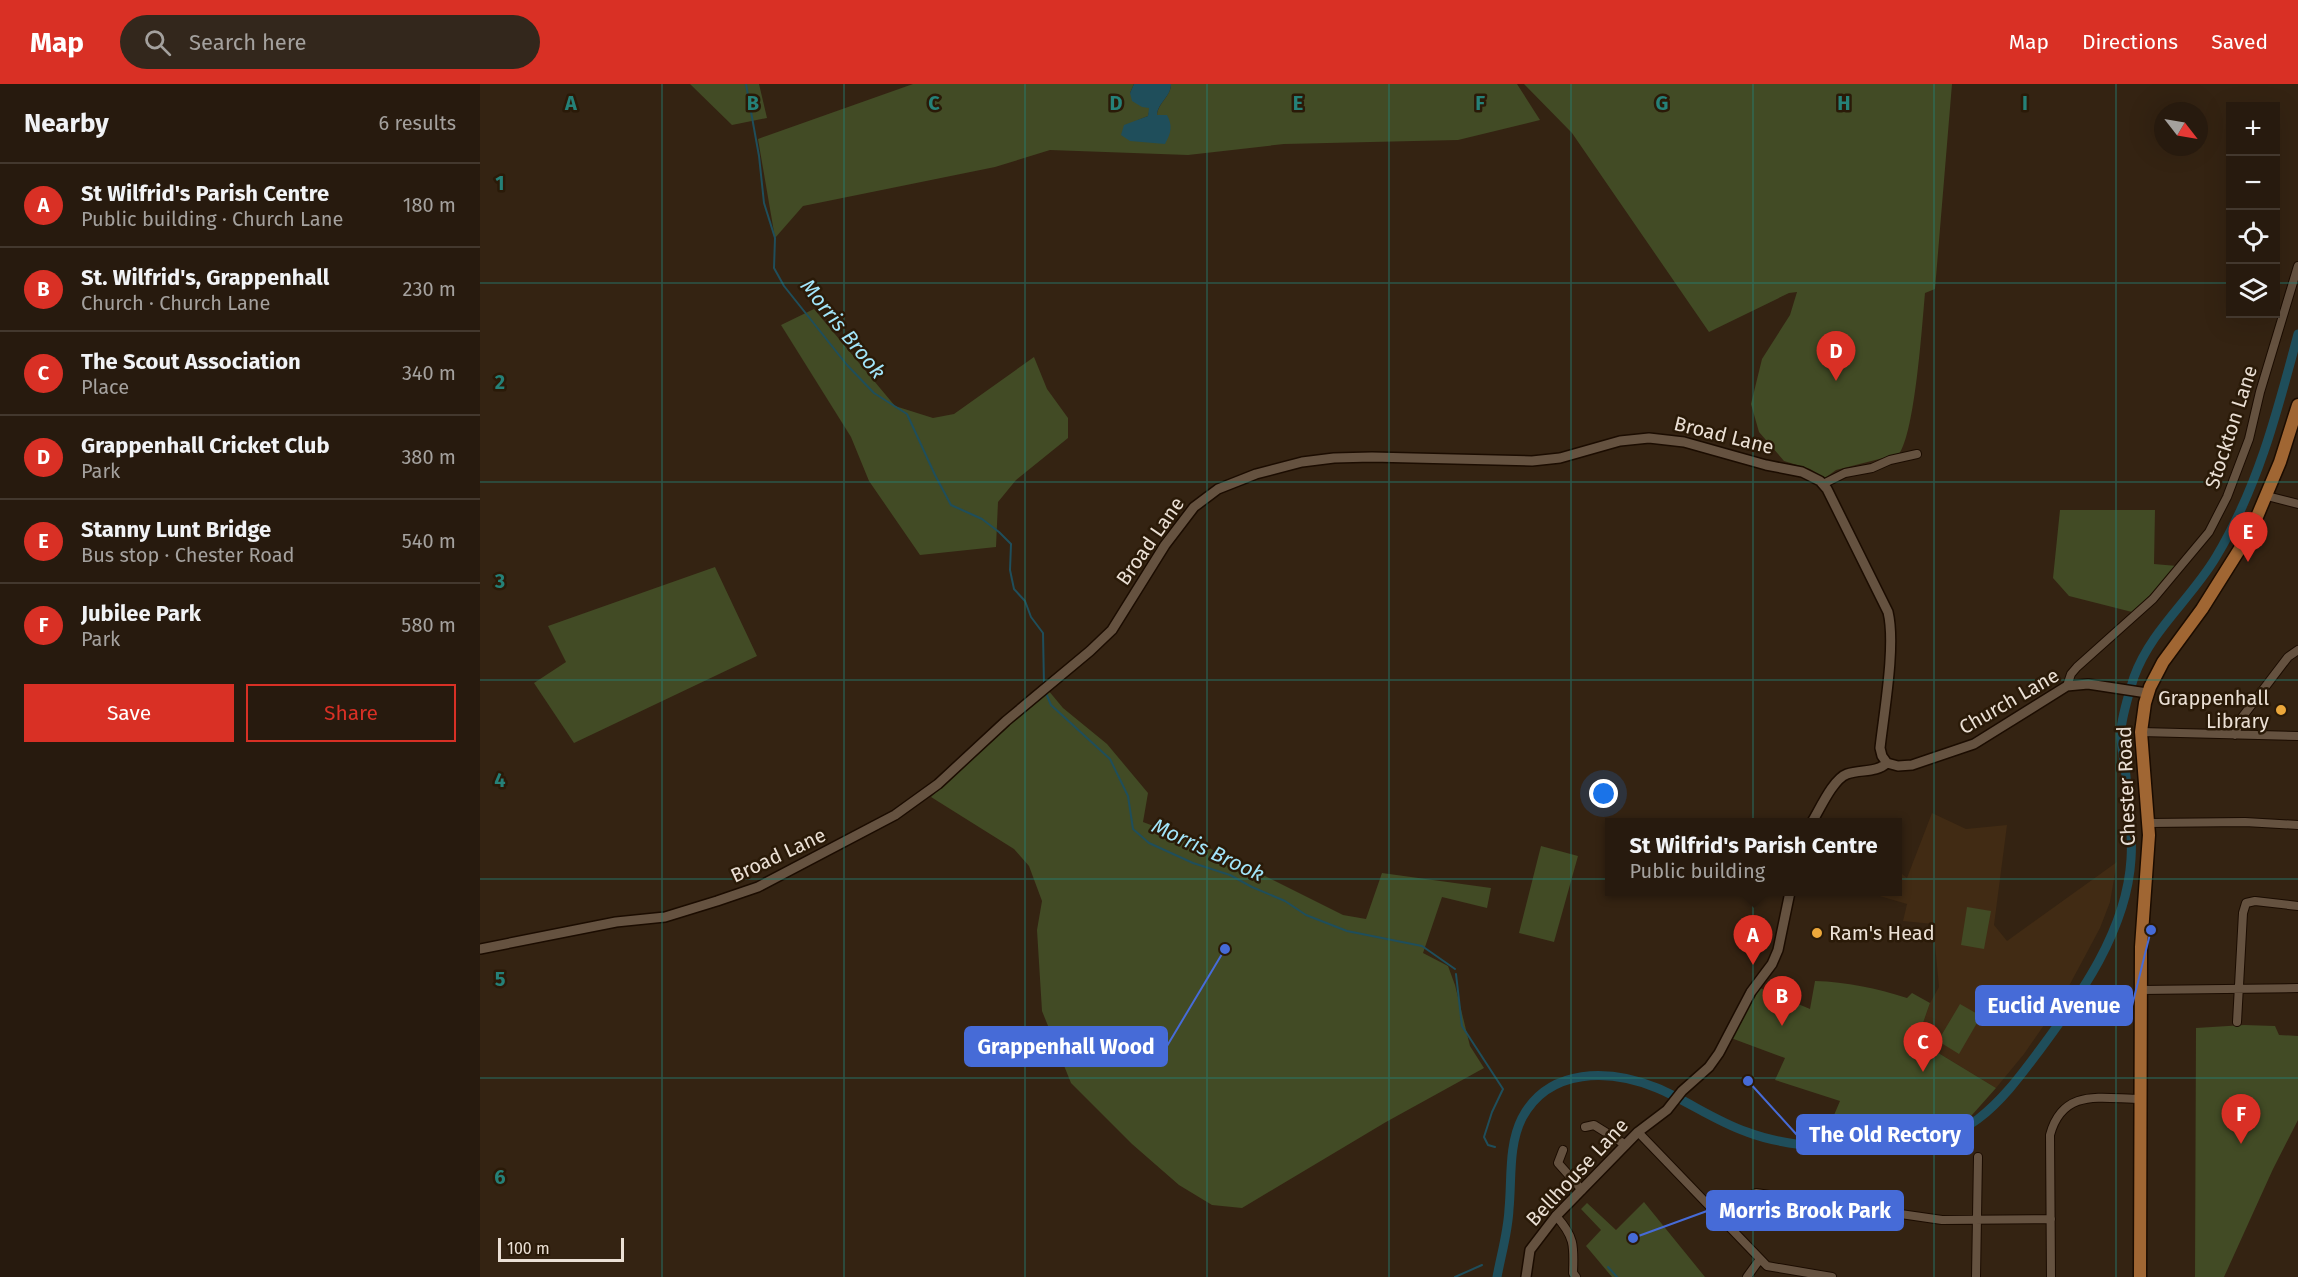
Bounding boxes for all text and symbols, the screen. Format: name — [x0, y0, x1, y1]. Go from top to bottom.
search box — [120, 15, 540, 69]
text: Map — [30, 26, 84, 59]
icon: search — [141, 26, 174, 59]
text: Search here — [189, 29, 307, 56]
text: Map — [2009, 29, 2049, 55]
text: Directions — [2082, 29, 2178, 55]
text: Saved — [2211, 29, 2268, 55]
text: A — [564, 91, 578, 115]
text: B — [747, 91, 759, 115]
text: C — [928, 91, 940, 115]
text: D — [1109, 91, 1123, 115]
text: E — [1293, 91, 1303, 115]
text: F — [1475, 91, 1485, 115]
text: G — [1656, 91, 1668, 115]
text: H — [1837, 91, 1851, 115]
text: I — [2022, 91, 2028, 115]
north arrow — [2154, 102, 2208, 156]
map controls — [2226, 102, 2280, 318]
button: + — [2226, 102, 2280, 156]
text: Nearby — [24, 108, 109, 139]
text: 6 results — [379, 111, 456, 135]
button: − — [2226, 156, 2280, 210]
text: 1 — [495, 171, 505, 195]
text: St Wilfrid's Parish Centre — [81, 180, 329, 207]
text: A — [38, 193, 49, 217]
text: 180 m — [403, 193, 456, 217]
text: Public building · Church Lane — [81, 207, 343, 231]
button: locate — [2226, 210, 2280, 264]
text: St. Wilfrid's, Grappenhall — [81, 264, 329, 291]
button: layers — [2226, 264, 2280, 318]
water label: Morris Brook — [795, 274, 891, 384]
text: B — [37, 277, 50, 301]
text: 230 m — [403, 277, 456, 301]
text: Church · Church Lane — [81, 291, 270, 315]
pin: D — [1816, 332, 1856, 381]
text: The Scout Association — [81, 348, 301, 375]
text: C — [38, 361, 49, 385]
text: 340 m — [402, 361, 456, 385]
street label: Stockton Lane — [2200, 362, 2262, 492]
text: 2 — [495, 370, 505, 394]
text: Place — [81, 375, 129, 399]
street label: Broad Lane — [1672, 411, 1776, 459]
text: Grappenhall Cricket Club — [81, 432, 330, 459]
text: D — [37, 445, 50, 469]
text: 380 m — [401, 445, 456, 469]
text: Park — [81, 459, 120, 483]
street label: Broad Lane — [1111, 492, 1189, 590]
pin: E — [2228, 512, 2268, 562]
text: Stanny Lunt Bridge — [81, 516, 271, 543]
text: E — [38, 529, 49, 553]
text: 540 m — [402, 529, 456, 553]
text: Bus stop · Chester Road — [81, 543, 295, 567]
text: 3 — [494, 569, 505, 593]
text: Jubilee Park — [81, 600, 201, 627]
text: F — [39, 613, 48, 637]
text: 580 m — [401, 613, 456, 637]
text: Park — [81, 627, 120, 651]
street label: Church Lane — [1955, 663, 2063, 739]
button: Save — [24, 684, 234, 742]
button: Share — [246, 684, 456, 742]
place label: Grappenhall Library — [2158, 686, 2269, 733]
marker: Grappenhall Library — [2274, 703, 2288, 717]
street label: Chester Road — [2112, 726, 2140, 846]
text: 4 — [494, 768, 506, 792]
your location — [1589, 779, 1618, 808]
water label: Morris Brook — [1148, 813, 1268, 887]
popup — [1605, 818, 1902, 896]
street label: Broad Lane — [727, 823, 829, 887]
text: St Wilfrid's Parish Centre — [1629, 832, 1878, 859]
text: Public building — [1629, 859, 1765, 883]
pin: A — [1734, 916, 1772, 965]
place label: Ram's Head — [1829, 921, 1935, 945]
marker: Ram's Head — [1810, 926, 1824, 940]
text: 5 — [495, 967, 506, 991]
pin: B — [1762, 976, 1802, 1026]
callout: Euclid Avenue — [1976, 986, 2132, 1025]
text: Euclid Avenue — [1988, 993, 2121, 1019]
pin: C — [1904, 1022, 1942, 1072]
callout: Grappenhall Wood — [965, 1027, 1167, 1066]
text: Grappenhall Wood — [977, 1034, 1155, 1060]
pin: F — [2222, 1094, 2260, 1144]
street label: Bellhouse Lane — [1521, 1113, 1633, 1231]
callout: The Old Rectory — [1797, 1115, 1973, 1154]
text: The Old Rectory — [1809, 1122, 1961, 1148]
text: 6 — [494, 1165, 506, 1189]
callout: Morris Brook Park — [1707, 1191, 1903, 1230]
text: Morris Brook Park — [1719, 1198, 1891, 1224]
scale bar — [498, 1235, 624, 1262]
text: 100 m — [507, 1239, 550, 1258]

